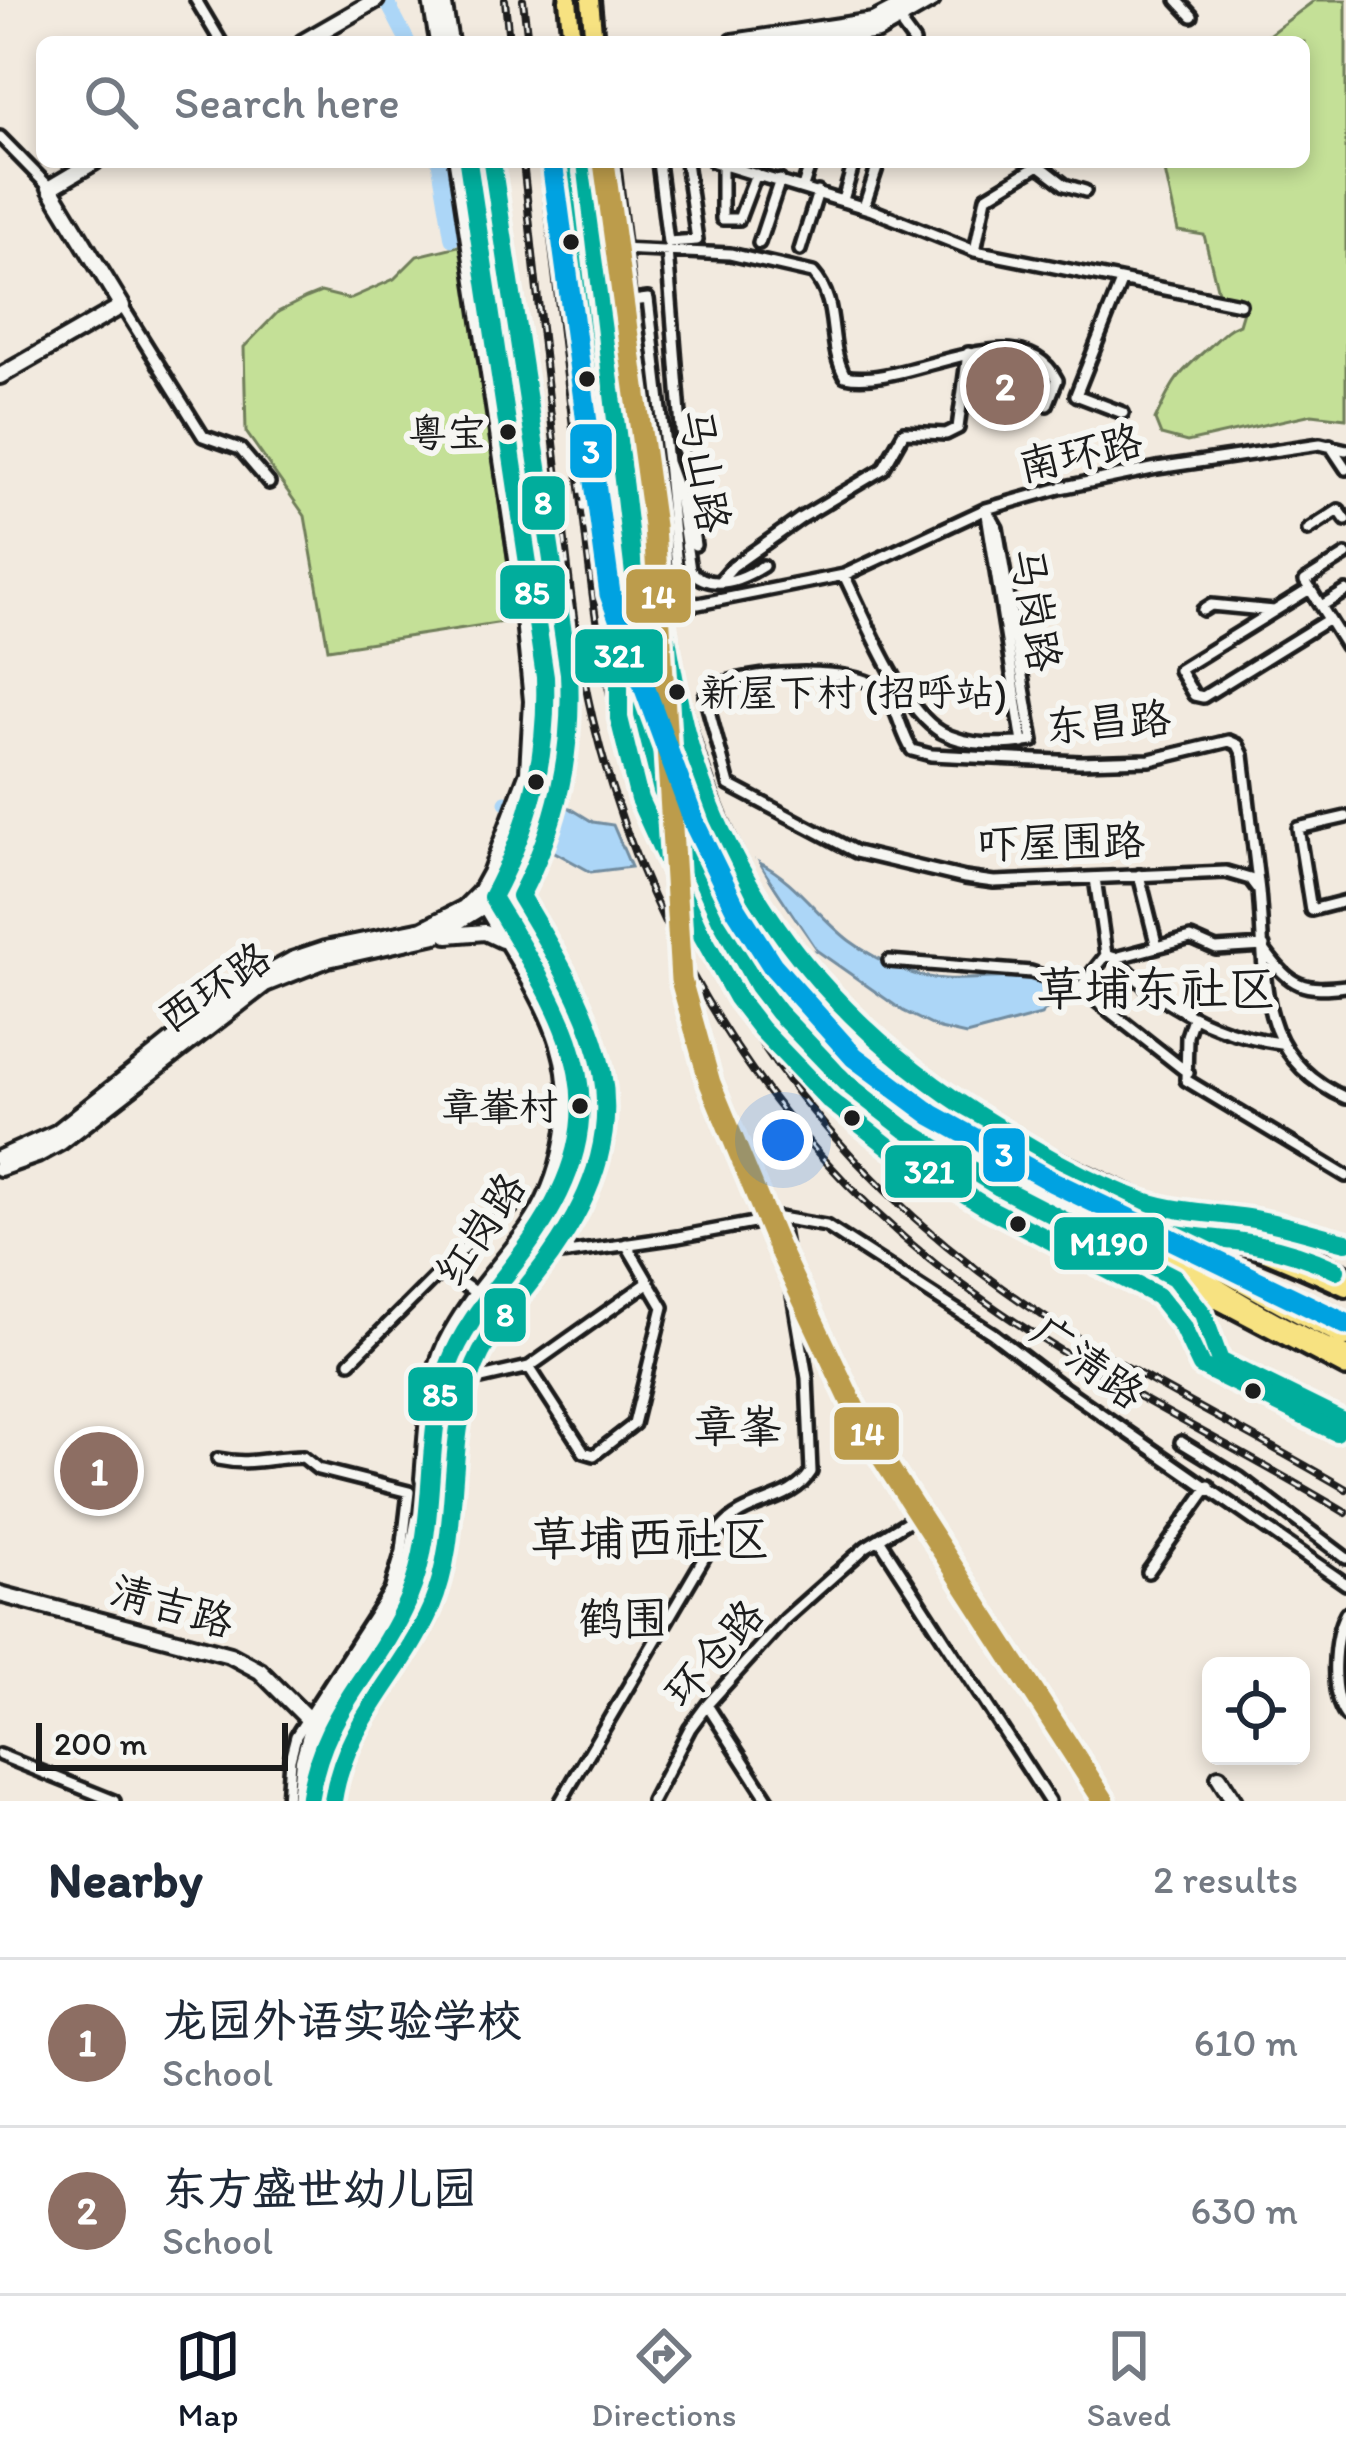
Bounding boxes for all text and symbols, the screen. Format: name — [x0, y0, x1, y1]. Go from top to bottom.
search box — [36, 36, 1310, 168]
icon: search — [78, 69, 144, 135]
text: Search here — [174, 75, 400, 129]
unlabelled marker — [560, 231, 582, 253]
pin: 2 — [966, 341, 1044, 431]
unlabelled marker — [576, 368, 598, 390]
street label: 马山路 — [670, 404, 740, 536]
place label: 粤宝 — [408, 409, 486, 456]
street label: 南环路 — [1013, 414, 1147, 492]
marker: 粤宝 — [497, 421, 519, 443]
line badge: 3 — [568, 422, 614, 480]
text: 3 — [582, 432, 600, 471]
line badge: 8 — [520, 474, 567, 532]
text: 8 — [534, 483, 552, 522]
street label: 马岗路 — [1001, 543, 1071, 675]
line badge: 85 — [498, 563, 567, 621]
line badge: 14 — [624, 567, 693, 625]
text: 85 — [514, 573, 550, 612]
text: 14 — [640, 577, 676, 616]
line badge: 321 — [573, 627, 665, 685]
text: 321 — [594, 636, 645, 675]
place label: 新屋下村 (招呼站) — [700, 669, 1007, 716]
marker: 新屋下村 (招呼站) — [666, 681, 688, 703]
street label: 东昌路 — [1043, 692, 1173, 752]
unlabelled marker — [525, 771, 547, 793]
street label: 吓屋围路 — [977, 815, 1145, 869]
street label: 西环路 — [148, 931, 280, 1043]
district label: 草埔东社区 — [1036, 959, 1276, 1017]
place label: 章輋村 — [441, 1083, 558, 1130]
marker: 章輋村 — [569, 1095, 591, 1117]
unlabelled marker — [841, 1107, 863, 1129]
your location — [753, 1110, 813, 1170]
line badge: 3 — [981, 1126, 1027, 1184]
text: 3 — [995, 1135, 1013, 1174]
line badge: 321 — [883, 1143, 974, 1200]
text: 321 — [904, 1152, 955, 1191]
street label: 红岗路 — [424, 1163, 536, 1295]
unlabelled marker — [1007, 1213, 1029, 1235]
line badge: M190 — [1052, 1215, 1166, 1272]
text: M190 — [1070, 1224, 1148, 1263]
line badge: 8 — [482, 1286, 528, 1344]
text: 8 — [496, 1295, 514, 1334]
street label: 广清路 — [1022, 1304, 1154, 1420]
line badge: 85 — [406, 1365, 475, 1423]
text: 85 — [422, 1375, 458, 1414]
unlabelled marker — [1242, 1380, 1264, 1402]
district label: 章峯 — [693, 1399, 783, 1453]
line badge: 14 — [832, 1405, 901, 1462]
text: 14 — [849, 1414, 885, 1453]
pin: 1 — [60, 1426, 138, 1516]
district label: 草埔西社区 — [530, 1509, 770, 1567]
street label: 清吉路 — [104, 1564, 240, 1648]
street label: 环仓路 — [653, 1589, 775, 1717]
district label: 鹤围 — [578, 1591, 668, 1645]
map controls — [1202, 1657, 1310, 1765]
button: locate — [1202, 1657, 1310, 1765]
scale bar — [36, 1717, 288, 1770]
text: 200 m — [54, 1724, 147, 1763]
text: Nearby — [48, 1849, 203, 1910]
text: 2 results — [1153, 1856, 1298, 1903]
text: 龙园外语实验学校 — [162, 1993, 522, 2047]
text: 1 — [78, 2019, 96, 2066]
text: 610 m — [1194, 2019, 1298, 2066]
text: School — [162, 2049, 273, 2096]
text: 东方盛世幼儿园 — [162, 2161, 477, 2215]
text: 2 — [77, 2187, 97, 2234]
text: 630 m — [1191, 2187, 1298, 2234]
text: School — [162, 2217, 273, 2264]
tab: Map — [175, 2323, 241, 2434]
tab: Directions — [591, 2323, 736, 2434]
tab: Saved — [1087, 2323, 1171, 2434]

